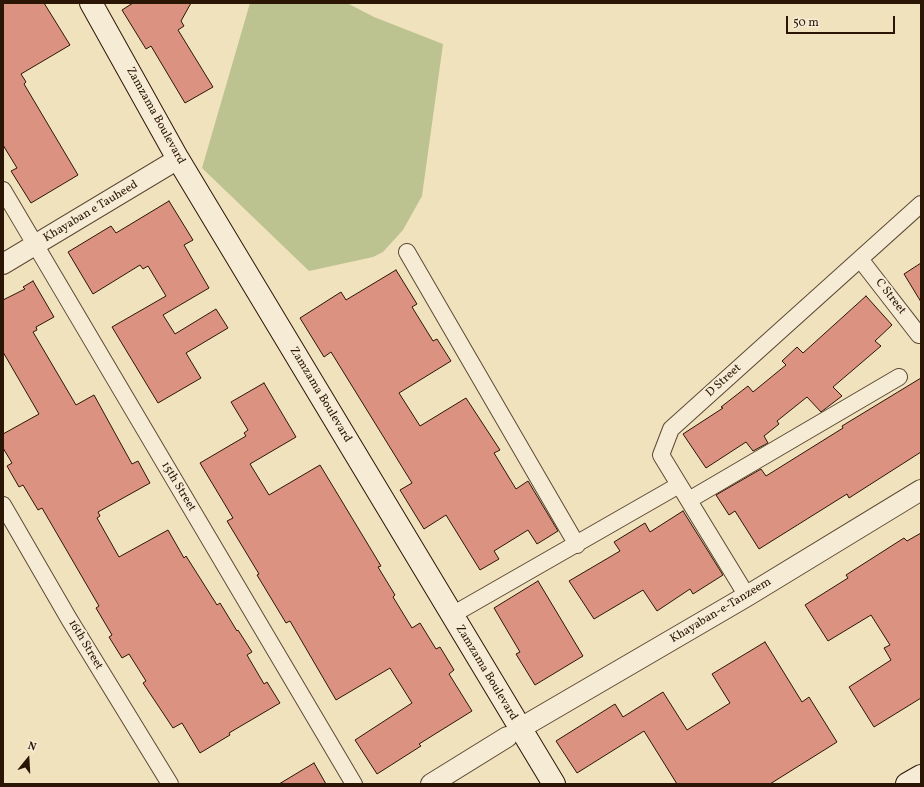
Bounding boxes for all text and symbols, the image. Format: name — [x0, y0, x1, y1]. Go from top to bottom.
scale bar — [788, 8, 897, 34]
text: 50 m — [793, 15, 819, 31]
street label: Zamzama Boulevard — [122, 65, 188, 167]
street label: Khayaban e Tauheed — [41, 178, 141, 246]
street label: C Street — [871, 276, 909, 318]
street label: Zamzama Boulevard — [286, 345, 354, 445]
street label: D Street — [703, 361, 745, 401]
street label: 15th Street — [157, 459, 199, 515]
street label: Khayaban-e-Tanzeem — [668, 575, 774, 647]
street label: 16th Street — [64, 617, 106, 673]
street label: Zamzama Boulevard — [452, 623, 520, 723]
north arrow — [8, 739, 48, 779]
text: N — [26, 739, 38, 755]

